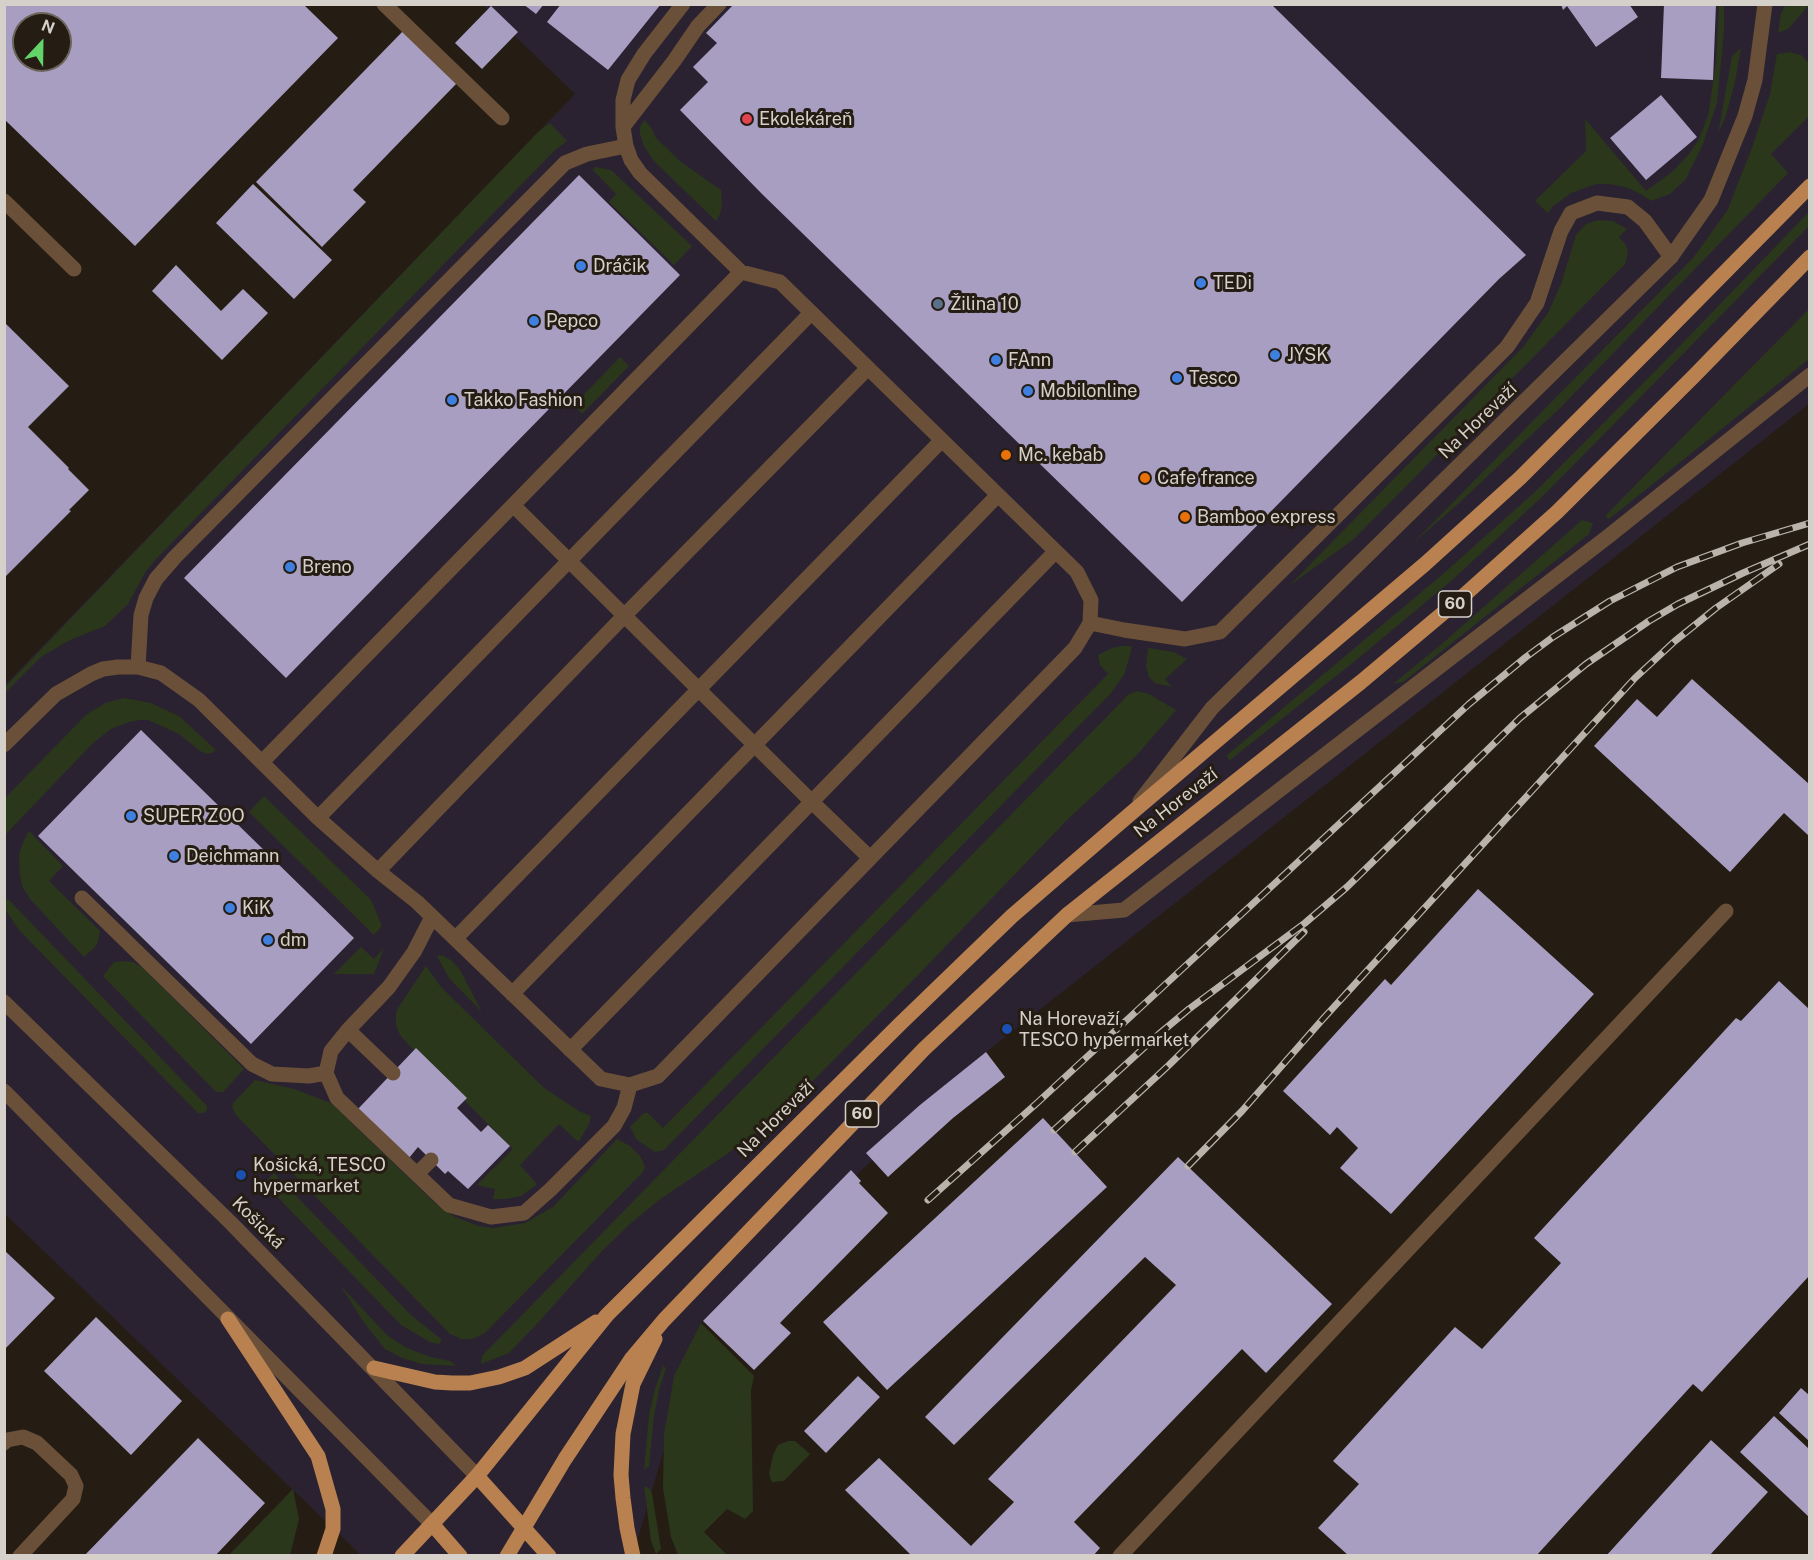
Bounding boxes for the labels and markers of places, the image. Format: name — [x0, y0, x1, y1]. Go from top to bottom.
place label: Ekolekáreň — [759, 108, 852, 130]
marker: Ekolekáreň — [740, 112, 754, 126]
place label: Dráčik — [593, 255, 647, 277]
marker: Dráčik — [574, 259, 588, 273]
place label: TEDi — [1213, 272, 1252, 294]
marker: TEDi — [1194, 276, 1208, 290]
place label: Žilina 10 — [950, 293, 1019, 315]
marker: Žilina 10 — [931, 297, 945, 311]
place label: Pepco — [546, 310, 598, 332]
marker: Pepco — [527, 314, 541, 328]
place label: JYSK — [1287, 344, 1328, 366]
marker: JYSK — [1268, 348, 1282, 362]
place label: FAnn — [1008, 349, 1051, 371]
marker: FAnn — [989, 353, 1003, 367]
place label: Tesco — [1189, 367, 1238, 389]
marker: Tesco — [1170, 371, 1184, 385]
place label: Mobilonline — [1040, 380, 1137, 402]
marker: Mobilonline — [1021, 384, 1035, 398]
place label: Takko Fashion — [464, 389, 583, 411]
marker: Takko Fashion — [445, 393, 459, 407]
place label: Mc. kebab — [1018, 444, 1103, 466]
marker: Mc. kebab — [999, 448, 1013, 462]
place label: Cafe france — [1157, 467, 1255, 489]
marker: Cafe france — [1138, 471, 1152, 485]
place label: Bamboo express — [1197, 506, 1336, 528]
marker: Bamboo express — [1178, 510, 1192, 524]
place label: Breno — [302, 556, 352, 578]
marker: Breno — [283, 560, 297, 574]
place label: SUPER ZOO — [143, 805, 245, 827]
marker: SUPER ZOO — [124, 809, 138, 823]
place label: Deichmann — [186, 845, 279, 867]
marker: Deichmann — [167, 849, 181, 863]
place label: KiK — [242, 897, 271, 919]
marker: KiK — [223, 901, 237, 915]
place label: dm — [280, 929, 306, 951]
marker: dm — [261, 933, 275, 947]
place label: Na Horevaží, TESCO hypermarket — [1019, 1008, 1189, 1050]
marker: Na Horevaží, TESCO hypermarket — [1000, 1022, 1014, 1036]
place label: Košická, TESCO hypermarket — [253, 1154, 386, 1196]
marker: Košická, TESCO hypermarket — [234, 1168, 248, 1182]

